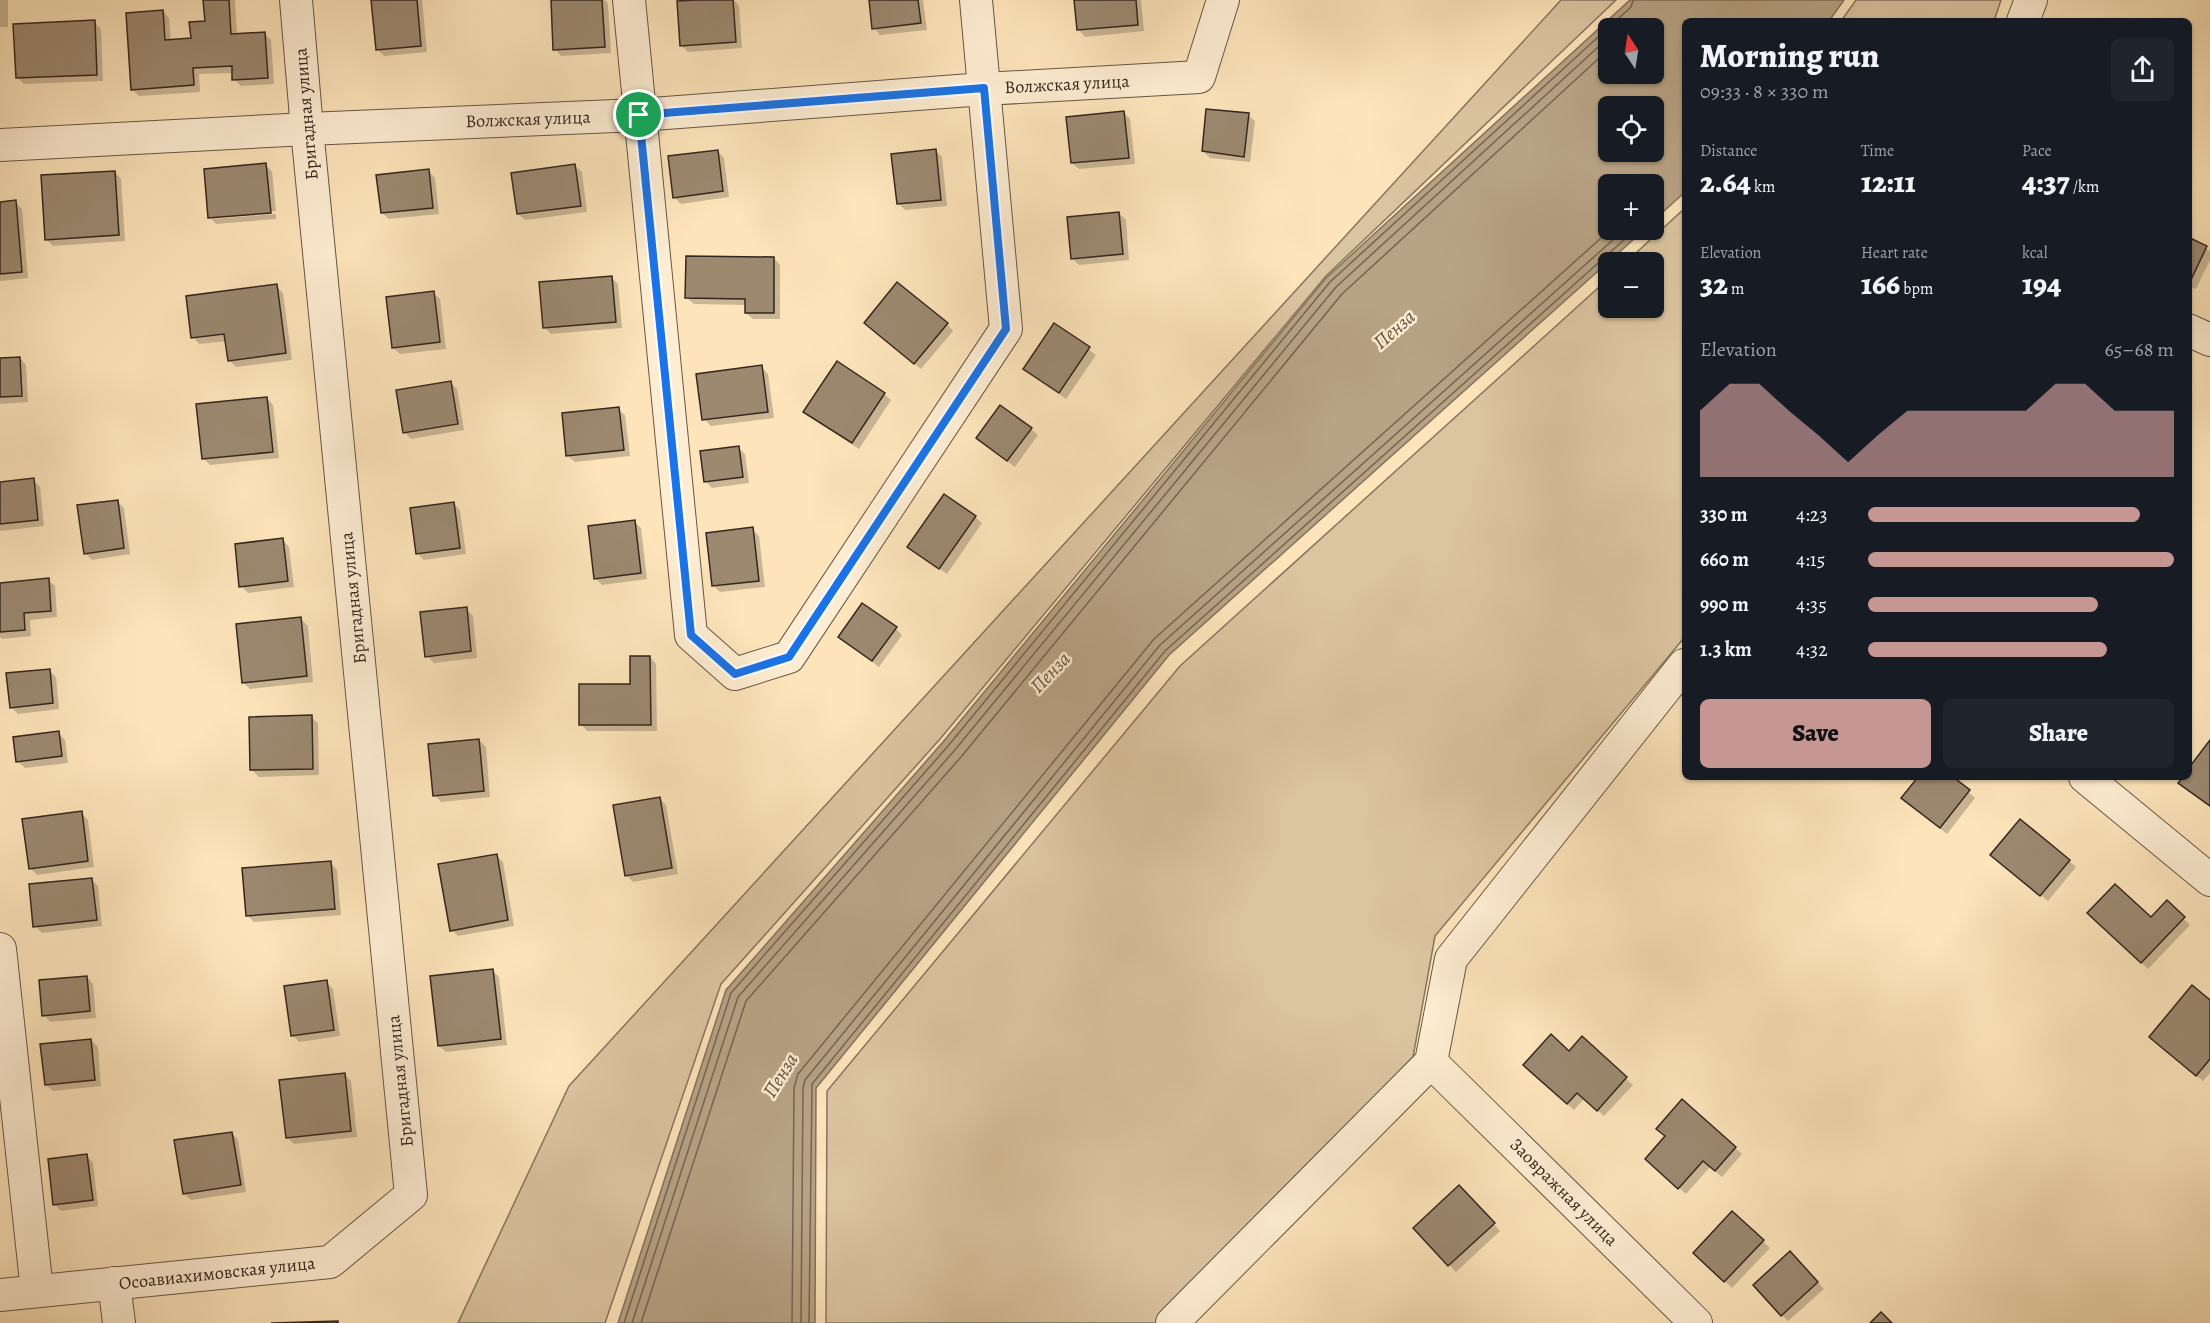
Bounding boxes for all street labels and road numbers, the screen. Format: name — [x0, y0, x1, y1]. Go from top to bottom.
street label: Бригадная улица — [288, 46, 324, 181]
street label: Волжская улица — [1004, 69, 1131, 99]
street label: Волжская улица — [465, 105, 592, 133]
street label: Бригадная улица — [334, 530, 372, 665]
street label: Бригадная улица — [381, 1013, 419, 1148]
street label: Заовражная улица — [1505, 1133, 1624, 1252]
street label: Осоавиахимовская улица — [118, 1251, 317, 1295]

